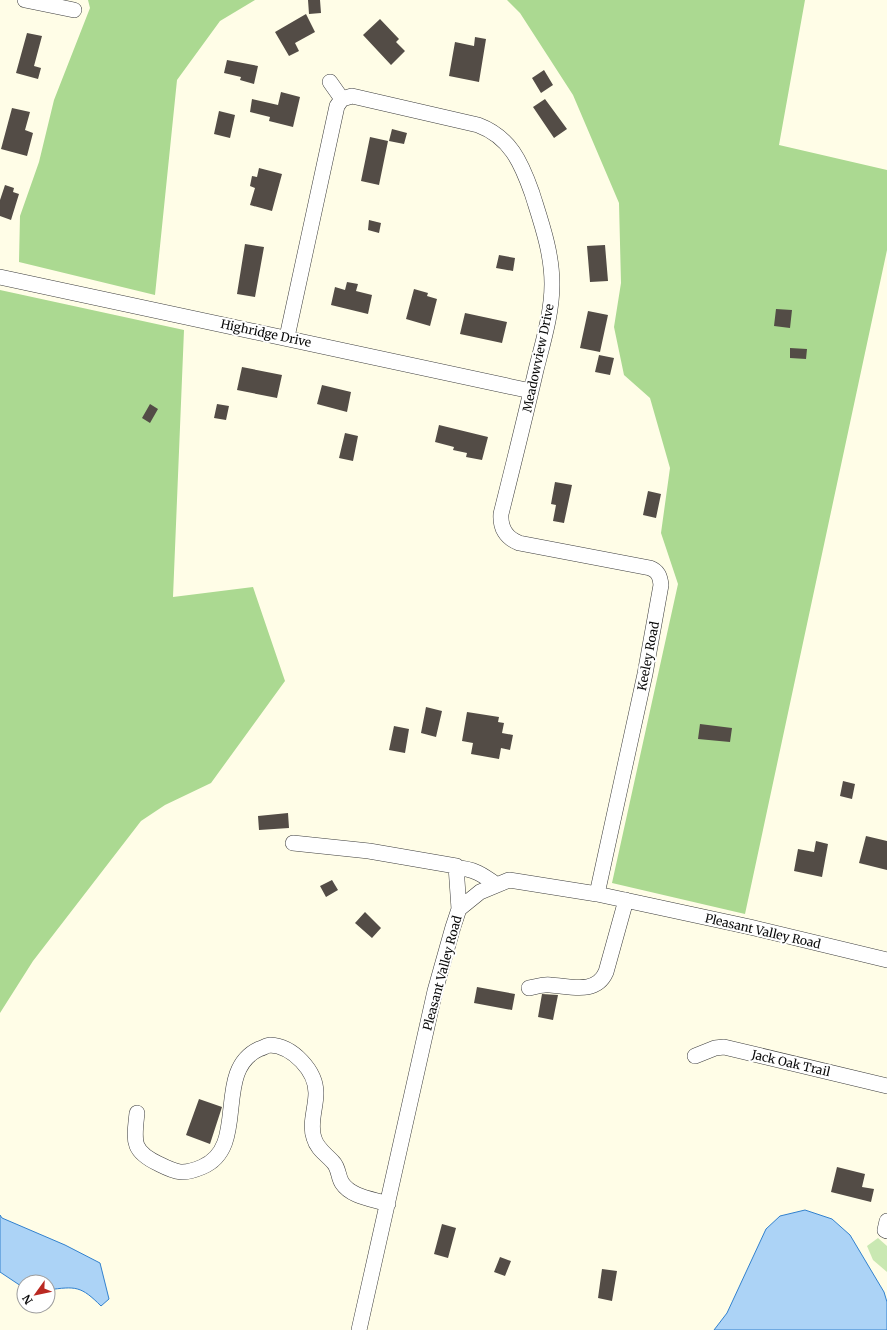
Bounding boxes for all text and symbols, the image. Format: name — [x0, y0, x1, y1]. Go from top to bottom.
street label: Meadowview Drive — [519, 302, 557, 414]
street label: Highridge Drive — [219, 316, 313, 350]
street label: Keeley Road — [634, 620, 662, 692]
street label: Pleasant Valley Road — [704, 910, 822, 952]
street label: Pleasant Valley Road — [419, 914, 465, 1032]
street label: Jack Oak Trail — [749, 1046, 832, 1079]
north arrow — [16, 1274, 56, 1314]
text: N — [19, 1292, 36, 1307]

